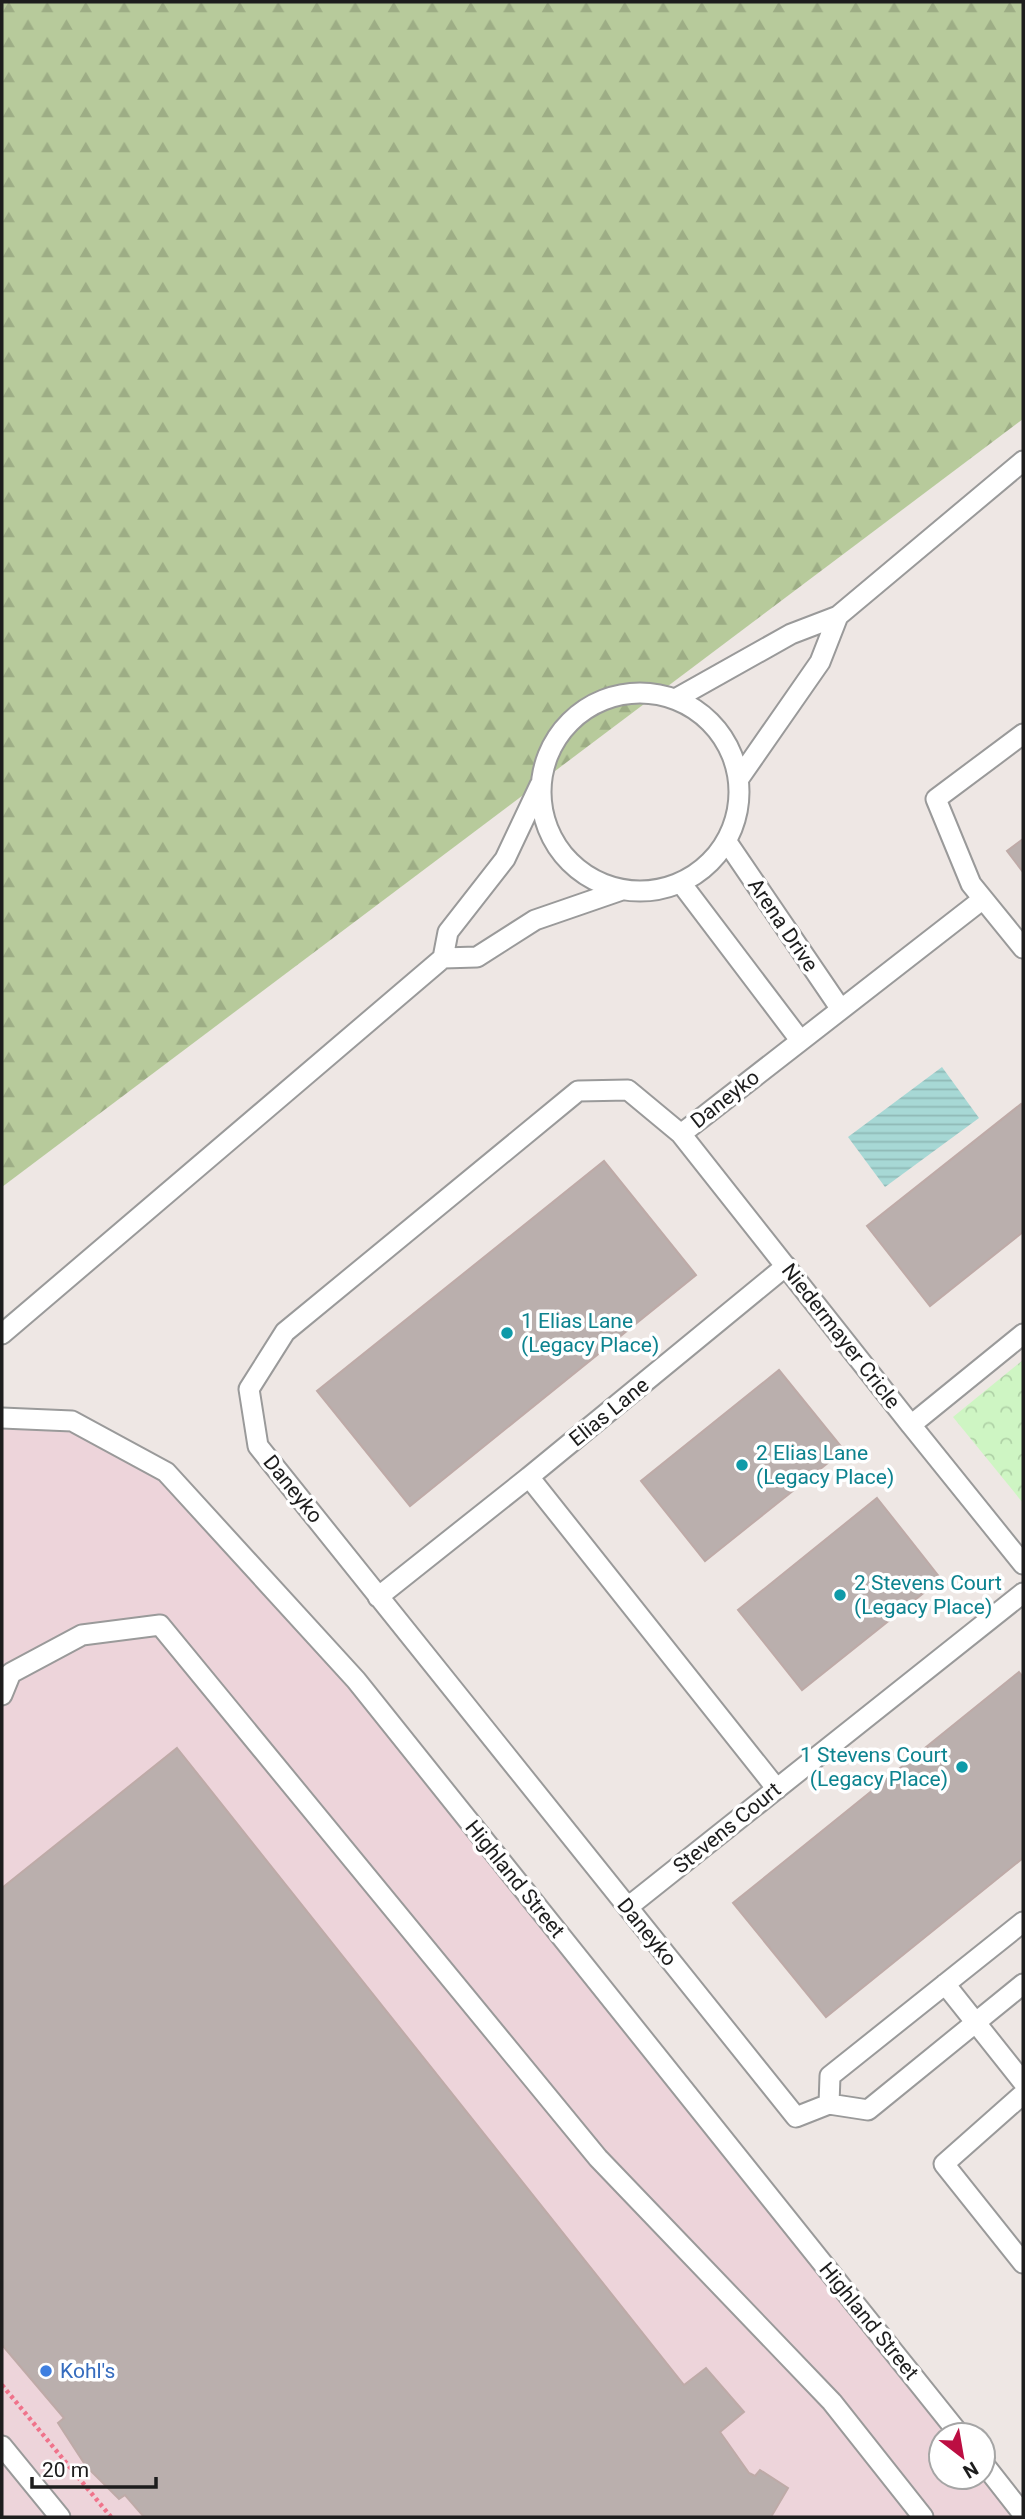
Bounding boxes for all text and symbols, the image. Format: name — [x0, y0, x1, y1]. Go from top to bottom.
street label: Arena Drive — [743, 874, 823, 976]
street label: Daneyko — [686, 1065, 764, 1133]
street label: Niedermayer Cricle — [777, 1259, 905, 1413]
place label: 1 Elias Lane (Legacy Place) — [521, 1309, 659, 1357]
marker: 1 Elias Lane (Legacy Place) — [499, 1325, 515, 1341]
street label: Elias Lane — [564, 1373, 654, 1451]
place label: 2 Elias Lane (Legacy Place) — [756, 1441, 894, 1489]
street label: Daneyko — [258, 1450, 328, 1528]
marker: 2 Elias Lane (Legacy Place) — [734, 1457, 750, 1473]
place label: 2 Stevens Court (Legacy Place) — [854, 1571, 1002, 1619]
marker: 2 Stevens Court (Legacy Place) — [832, 1587, 848, 1603]
place label: 1 Stevens Court (Legacy Place) — [800, 1743, 948, 1791]
marker: 1 Stevens Court (Legacy Place) — [954, 1759, 970, 1775]
street label: Stevens Court — [669, 1777, 786, 1879]
street label: Highland Street — [460, 1815, 570, 1943]
street label: Daneyko — [612, 1893, 682, 1971]
street label: Highland Street — [814, 2257, 924, 2385]
place label: Kohl's — [60, 2359, 115, 2383]
marker: Kohl's — [38, 2363, 54, 2379]
north arrow — [927, 2421, 997, 2491]
scale bar — [32, 2446, 156, 2490]
text: N — [959, 2457, 982, 2483]
text: 20 m — [42, 2458, 89, 2482]

